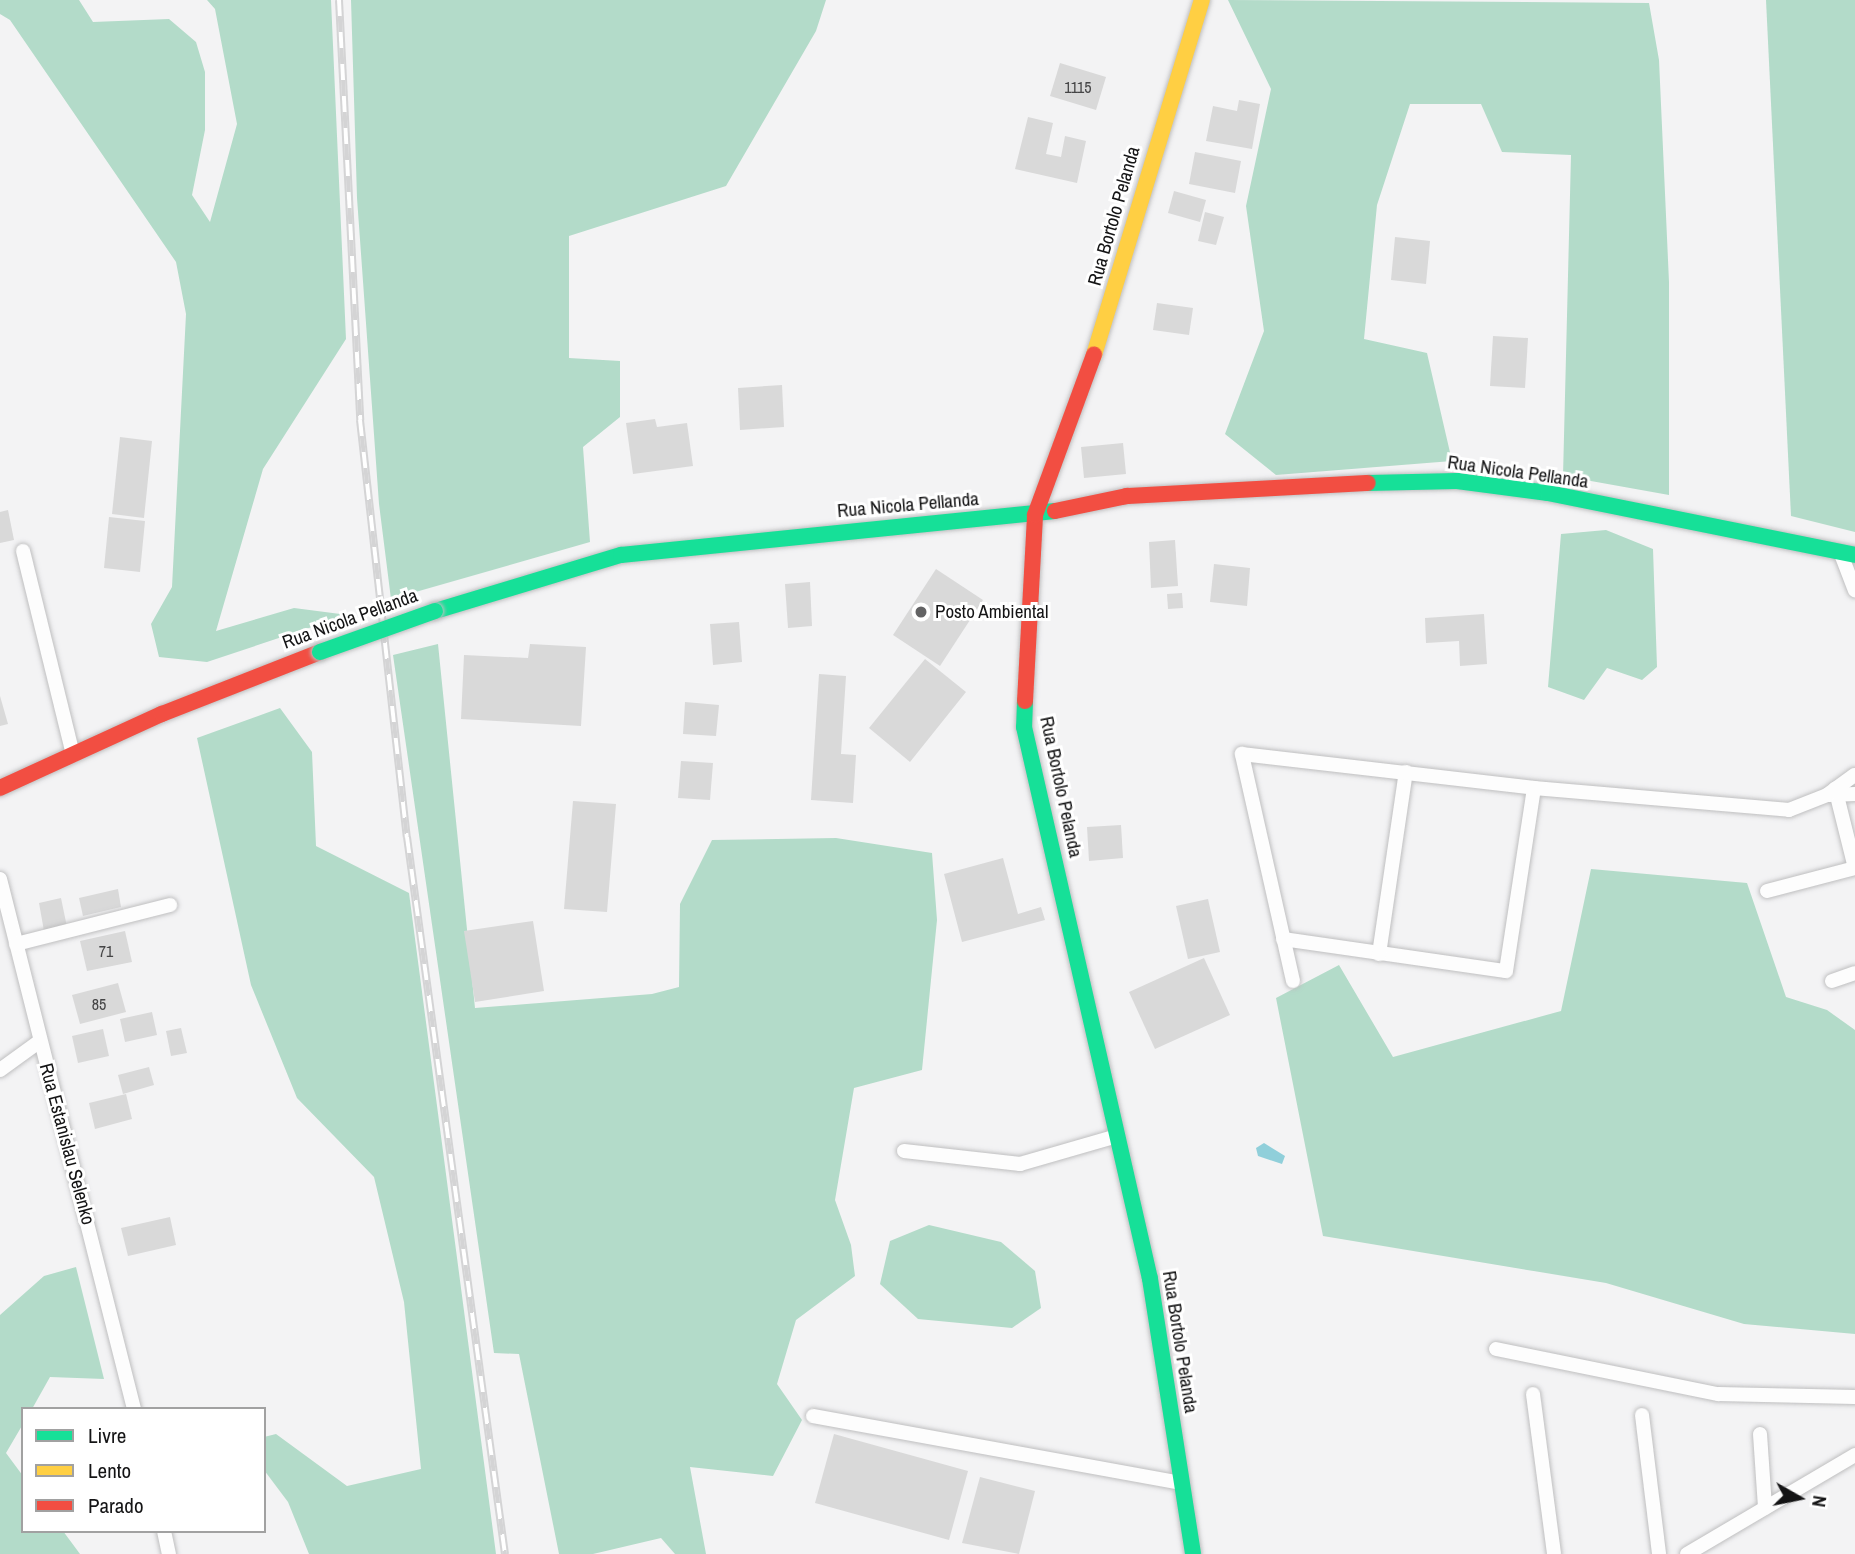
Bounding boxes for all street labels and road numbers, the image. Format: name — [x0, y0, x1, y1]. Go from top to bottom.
street label: Rua Bortolo Pelanda — [1083, 144, 1145, 288]
street label: Rua Nicola Pellanda — [1446, 451, 1590, 493]
street label: Rua Nicola Pellanda — [836, 487, 980, 523]
street label: Rua Nicola Pellanda — [279, 584, 421, 654]
street label: Rua Bortolo Pelanda — [1035, 714, 1087, 860]
street label: Rua Estanislau Selenko — [34, 1061, 100, 1227]
street label: Rua Bortolo Pelanda — [1157, 1269, 1203, 1415]

